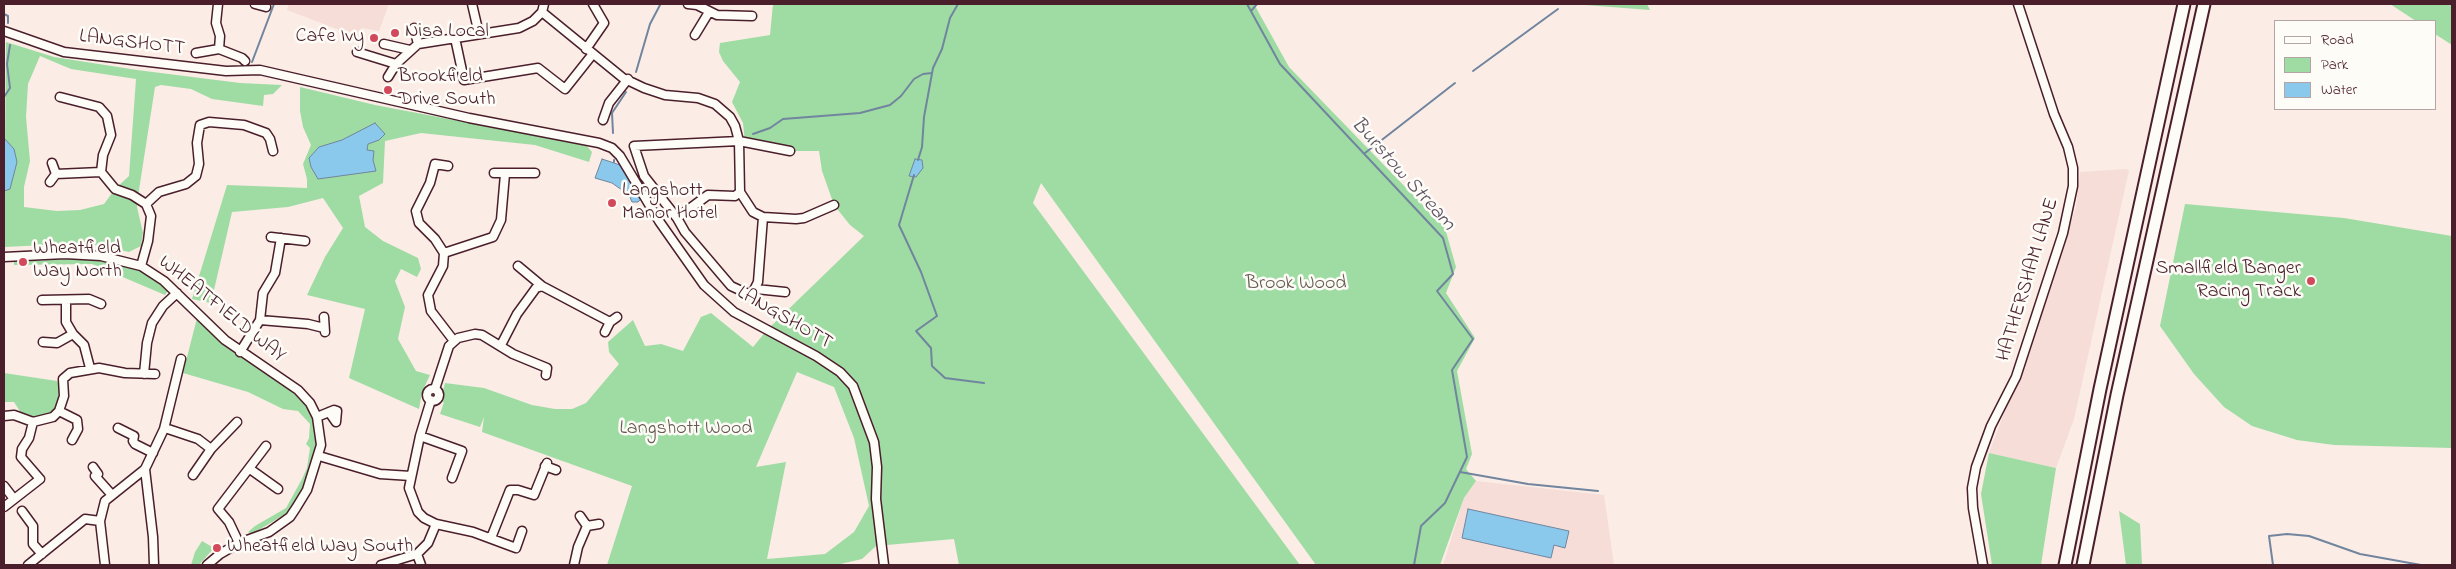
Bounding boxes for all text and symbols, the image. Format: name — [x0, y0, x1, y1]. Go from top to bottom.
legend — [2274, 20, 2436, 110]
place label: Nisa Local — [405, 21, 489, 45]
street label: LANGSHOTT — [78, 26, 186, 62]
place label: Cafe Ivy — [295, 26, 364, 50]
marker: Nisa Local — [389, 27, 401, 39]
text: Road — [2321, 29, 2354, 51]
marker: Cafe Ivy — [368, 32, 380, 44]
text: Park — [2321, 54, 2348, 76]
place label: Brookfield Drive South — [398, 66, 496, 113]
text: Water — [2321, 79, 2357, 101]
marker: Brookfield Drive South — [382, 84, 394, 96]
water label: Burstow Stream — [1344, 113, 1460, 237]
place label: Langshott Manor Hotel — [622, 180, 717, 227]
street label: HATHERSHAM LANE — [1993, 195, 2065, 365]
marker: Langshott Manor Hotel — [606, 197, 618, 209]
place label: Wheatfield Way North — [33, 238, 122, 285]
street label: WHEATFIELD WAY — [152, 251, 290, 369]
marker: Wheatfield Way North — [17, 256, 29, 268]
place label: Smallfield Banger Racing Track — [2155, 258, 2301, 305]
park label: Brook Wood — [1245, 273, 1347, 297]
marker: Smallfield Banger Racing Track — [2305, 275, 2317, 287]
street label: LANGSHOTT — [732, 282, 836, 356]
park label: Langshott Wood — [619, 418, 753, 442]
place label: Wheatfield Way South — [227, 536, 413, 560]
marker: Wheatfield Way South — [211, 542, 223, 554]

